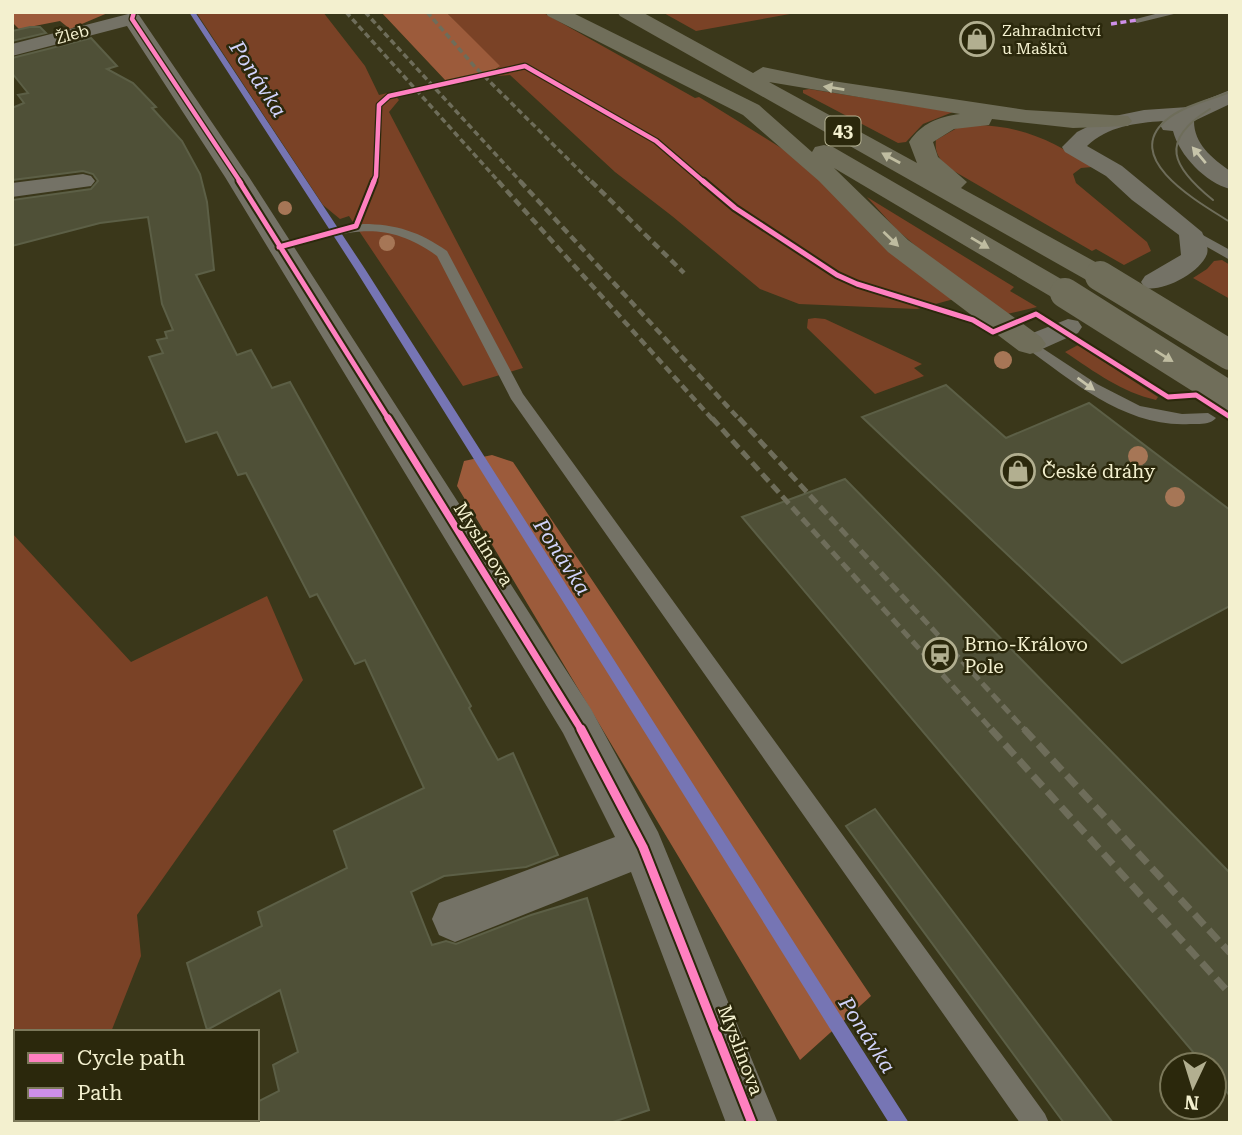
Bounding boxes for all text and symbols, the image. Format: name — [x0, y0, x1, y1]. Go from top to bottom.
shop icon: Zahradnictví u Mašků — [958, 20, 996, 58]
street label: Žleb — [53, 21, 91, 48]
place label: Zahradnictví u Mašků — [1002, 21, 1101, 58]
water label: Ponávka — [224, 36, 291, 122]
one-way arrow — [823, 82, 845, 93]
road number: 43 — [826, 116, 860, 146]
one-way arrow — [1192, 147, 1207, 164]
one-way arrow — [881, 152, 901, 164]
one-way arrow — [883, 230, 900, 247]
one-way arrow — [970, 237, 989, 249]
one-way arrow — [1155, 349, 1174, 362]
one-way arrow — [1077, 377, 1095, 391]
shop icon: České dráhy — [999, 452, 1037, 490]
place label: České dráhy — [1042, 460, 1156, 483]
street label: Myslínova — [449, 498, 519, 591]
water label: Ponávka — [528, 514, 595, 600]
place label: Brno-Královo Pole — [964, 633, 1088, 678]
station icon: Brno-Královo Pole — [921, 636, 959, 674]
water label: Ponávka — [833, 992, 900, 1078]
street label: Myslínova — [713, 1002, 768, 1099]
legend — [14, 1030, 259, 1121]
text: Cycle path — [77, 1046, 186, 1070]
north arrow — [1158, 1051, 1228, 1121]
text: Path — [77, 1081, 123, 1105]
text: N — [1183, 1090, 1200, 1114]

